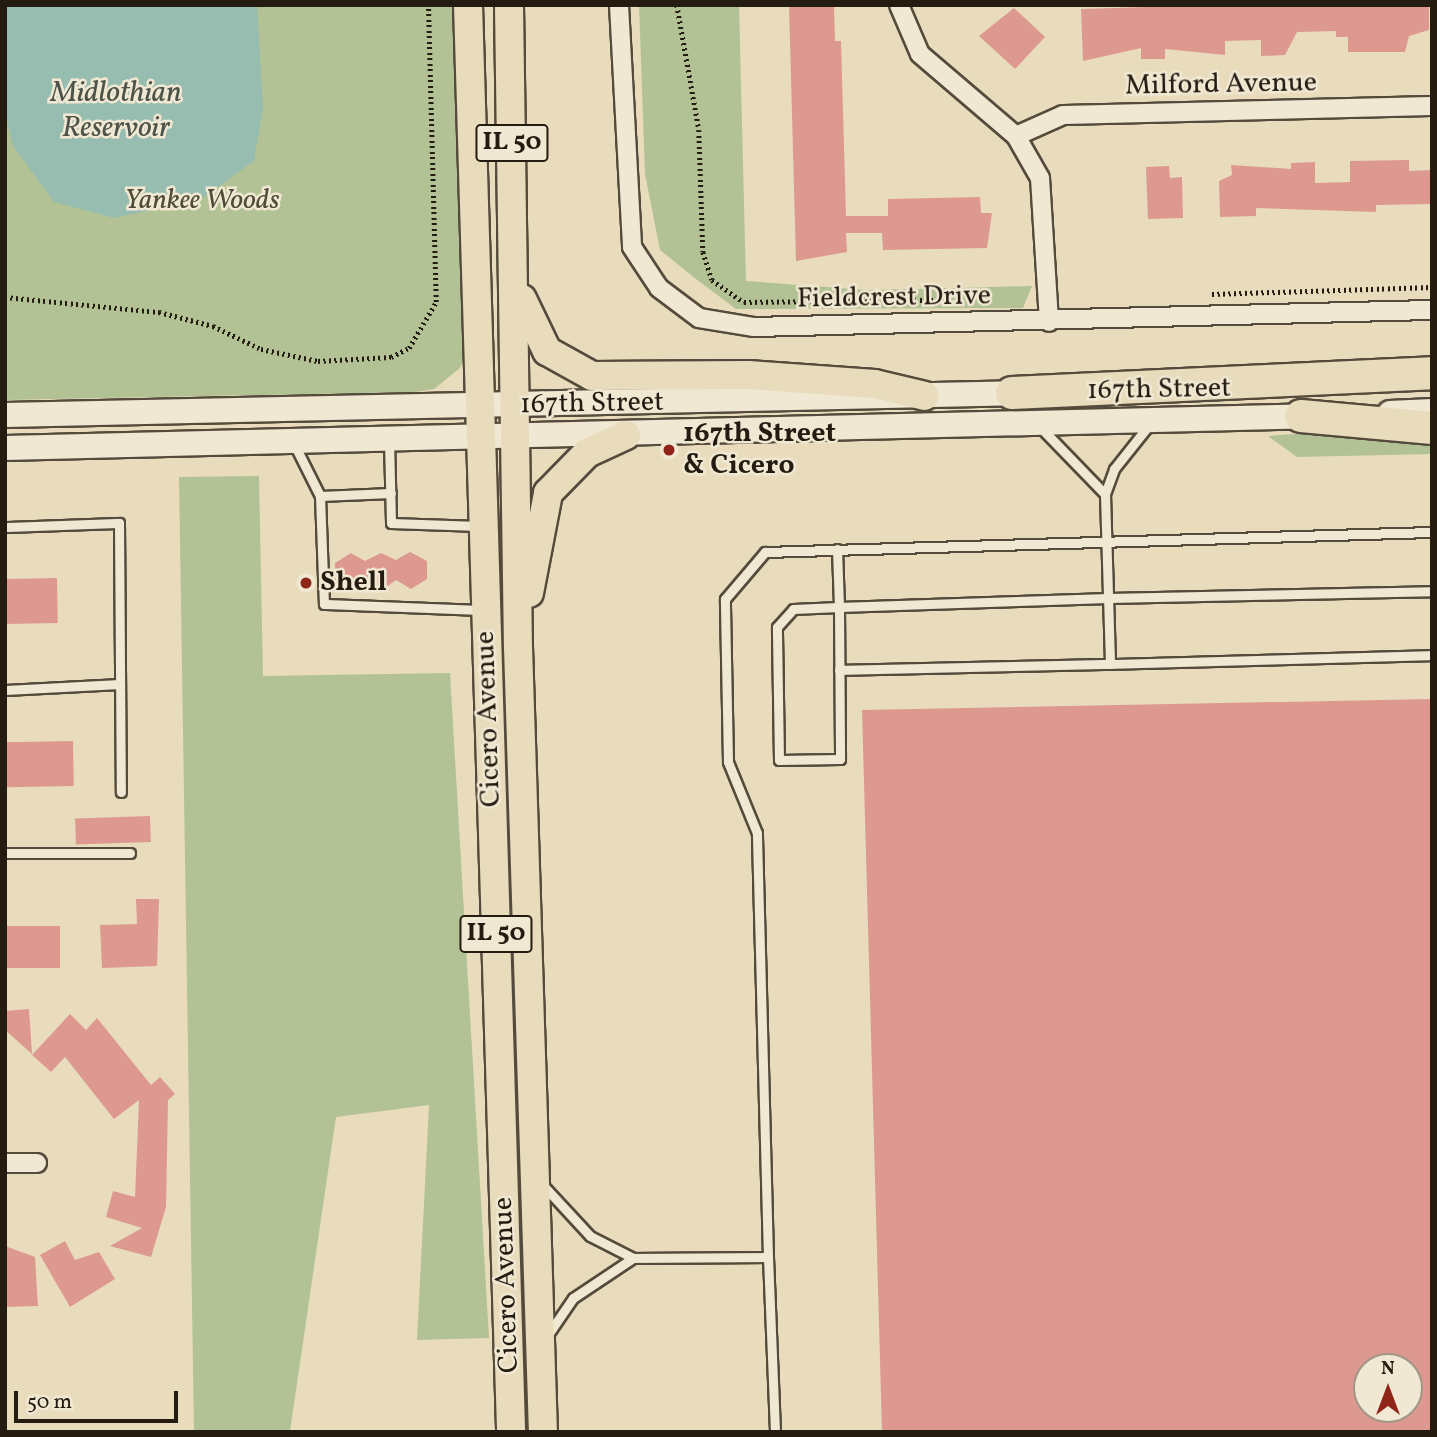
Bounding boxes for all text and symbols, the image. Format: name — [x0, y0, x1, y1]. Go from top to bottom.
street label: Milford Avenue — [1125, 67, 1317, 103]
water label: Midlothian Reservoir — [50, 75, 182, 146]
road number: IL 50 — [475, 120, 549, 166]
park label: Yankee Woods — [124, 184, 280, 218]
street label: Fieldcrest Drive — [797, 280, 991, 316]
street label: 167th Street — [1087, 372, 1231, 408]
street label: 167th Street — [520, 386, 664, 422]
place label: 167th Street & Cicero — [683, 417, 836, 483]
marker: 167th Street & Cicero — [661, 442, 677, 458]
place label: Shell — [320, 566, 387, 600]
marker: Shell — [298, 575, 314, 591]
street label: Cicero Avenue — [469, 630, 509, 808]
road number: IL 50 — [459, 911, 533, 956]
street label: Cicero Avenue — [487, 1196, 527, 1374]
north arrow — [1353, 1353, 1423, 1423]
text: N — [1381, 1356, 1395, 1382]
scale bar — [18, 1378, 182, 1422]
text: 50 m — [27, 1388, 72, 1417]

